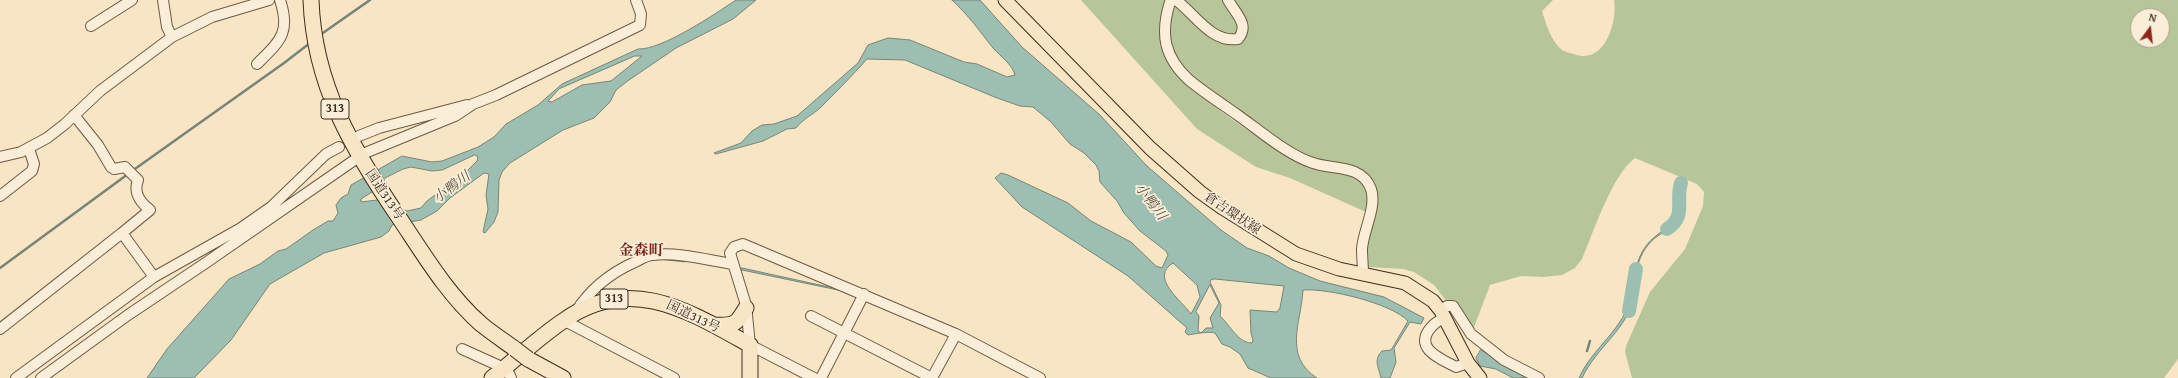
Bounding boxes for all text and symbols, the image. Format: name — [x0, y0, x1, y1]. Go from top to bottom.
north arrow — [2130, 8, 2170, 48]
text: N — [2147, 9, 2158, 26]
road number: 313 — [321, 99, 349, 119]
street label: 国道313号 — [361, 167, 407, 223]
water label: 小鴨川 — [430, 169, 474, 207]
water label: 小鴨川 — [1131, 180, 1169, 224]
street label: 倉吉環状線 — [1201, 189, 1263, 239]
district label: 金森町 — [619, 242, 663, 260]
road number: 313 — [600, 289, 628, 309]
street label: 国道313号 — [664, 298, 722, 336]

